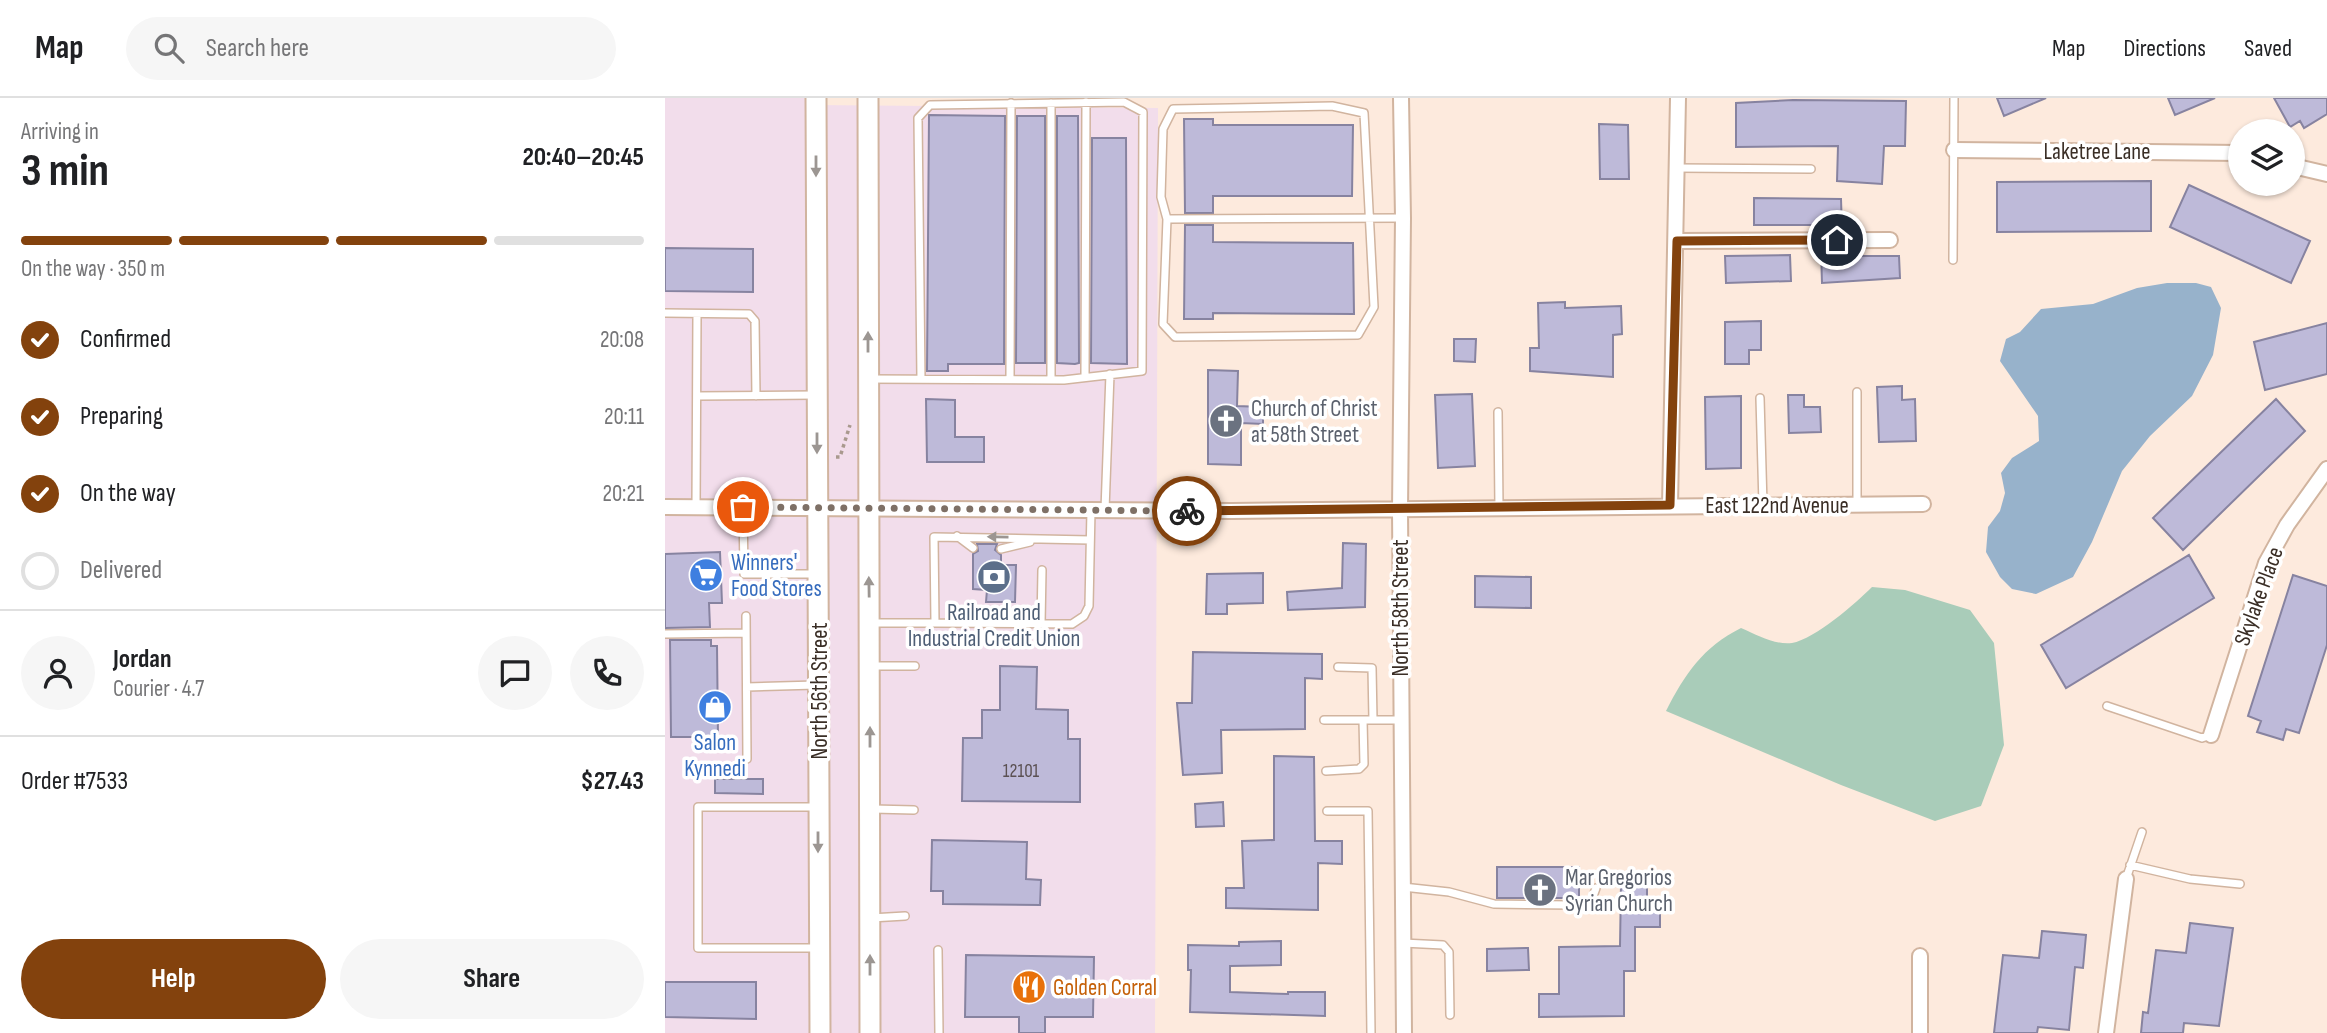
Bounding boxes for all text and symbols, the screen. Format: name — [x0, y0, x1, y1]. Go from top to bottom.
search box — [126, 17, 616, 80]
text: Map — [35, 28, 84, 68]
icon: search — [150, 29, 188, 67]
text: Search here — [206, 33, 309, 64]
text: Map — [2052, 34, 2085, 63]
text: Directions — [2123, 34, 2206, 63]
text: Saved — [2244, 34, 2292, 63]
text: Arriving in — [21, 118, 99, 146]
map controls — [2228, 119, 2305, 196]
button: layers — [2228, 119, 2305, 196]
street label: Laketree Lane — [2044, 138, 2150, 166]
text: 20:40–20:45 — [522, 142, 644, 173]
text: 3 min — [21, 144, 109, 199]
one-way arrow — [810, 155, 822, 177]
pin — [1807, 210, 1867, 270]
icon: home — [1818, 221, 1856, 259]
text: On the way · 350 m — [21, 255, 165, 283]
icon: check — [21, 321, 59, 359]
text: Confirmed — [80, 324, 171, 355]
text: 20:08 — [600, 326, 644, 354]
one-way arrow — [862, 330, 874, 352]
place label: Church of Christ at 58th Street — [1251, 395, 1377, 449]
icon: check — [21, 398, 59, 436]
text: Preparing — [80, 401, 163, 432]
church icon: Church of Christ at 58th Street — [1207, 402, 1245, 440]
text: 20:11 — [604, 403, 644, 431]
one-way arrow — [811, 432, 823, 454]
icon: check — [21, 475, 59, 513]
courier — [1152, 476, 1222, 546]
pin — [713, 477, 773, 537]
text: On the way — [80, 478, 176, 509]
text: 20:21 — [603, 480, 644, 508]
icon: bag — [724, 488, 762, 526]
icon: bike — [1168, 492, 1206, 530]
street label: East 122nd Avenue — [1705, 492, 1849, 520]
one-way arrow — [987, 531, 1009, 542]
street label: North 58th Street — [1387, 539, 1415, 677]
street label: Skylake Place — [2228, 543, 2290, 650]
place label: Winners' Food Stores — [731, 549, 822, 603]
text: Delivered — [80, 555, 162, 586]
supermarket icon: Winners' Food Stores — [687, 556, 725, 594]
bank icon: Railroad and Industrial Credit Union — [975, 558, 1013, 596]
one-way arrow — [863, 575, 875, 597]
place label: Railroad and Industrial Credit Union — [908, 599, 1080, 653]
street label: North 56th Street — [806, 622, 834, 760]
button: person — [21, 636, 95, 710]
button: chat — [478, 636, 552, 710]
button: phone — [570, 636, 644, 710]
text: Jordan — [113, 644, 171, 675]
text: Courier · 4.7 — [113, 675, 204, 703]
shop icon: Salon Kynnedi — [696, 688, 734, 726]
one-way arrow — [865, 726, 876, 748]
place label: Salon Kynnedi — [684, 729, 746, 783]
house number: 12101 — [1003, 760, 1040, 783]
text: Order #7533 — [21, 766, 128, 797]
text: $27.43 — [581, 766, 644, 797]
one-way arrow — [812, 831, 824, 853]
place label: Mar Gregorios Syrian Church — [1565, 864, 1673, 918]
church icon: Mar Gregorios Syrian Church — [1521, 871, 1559, 909]
button: Help — [21, 939, 326, 1019]
button: Share — [340, 939, 644, 1019]
one-way arrow — [864, 954, 876, 976]
restaurant icon: Golden Corral — [1010, 968, 1048, 1006]
place label: Golden Corral — [1053, 974, 1157, 1002]

